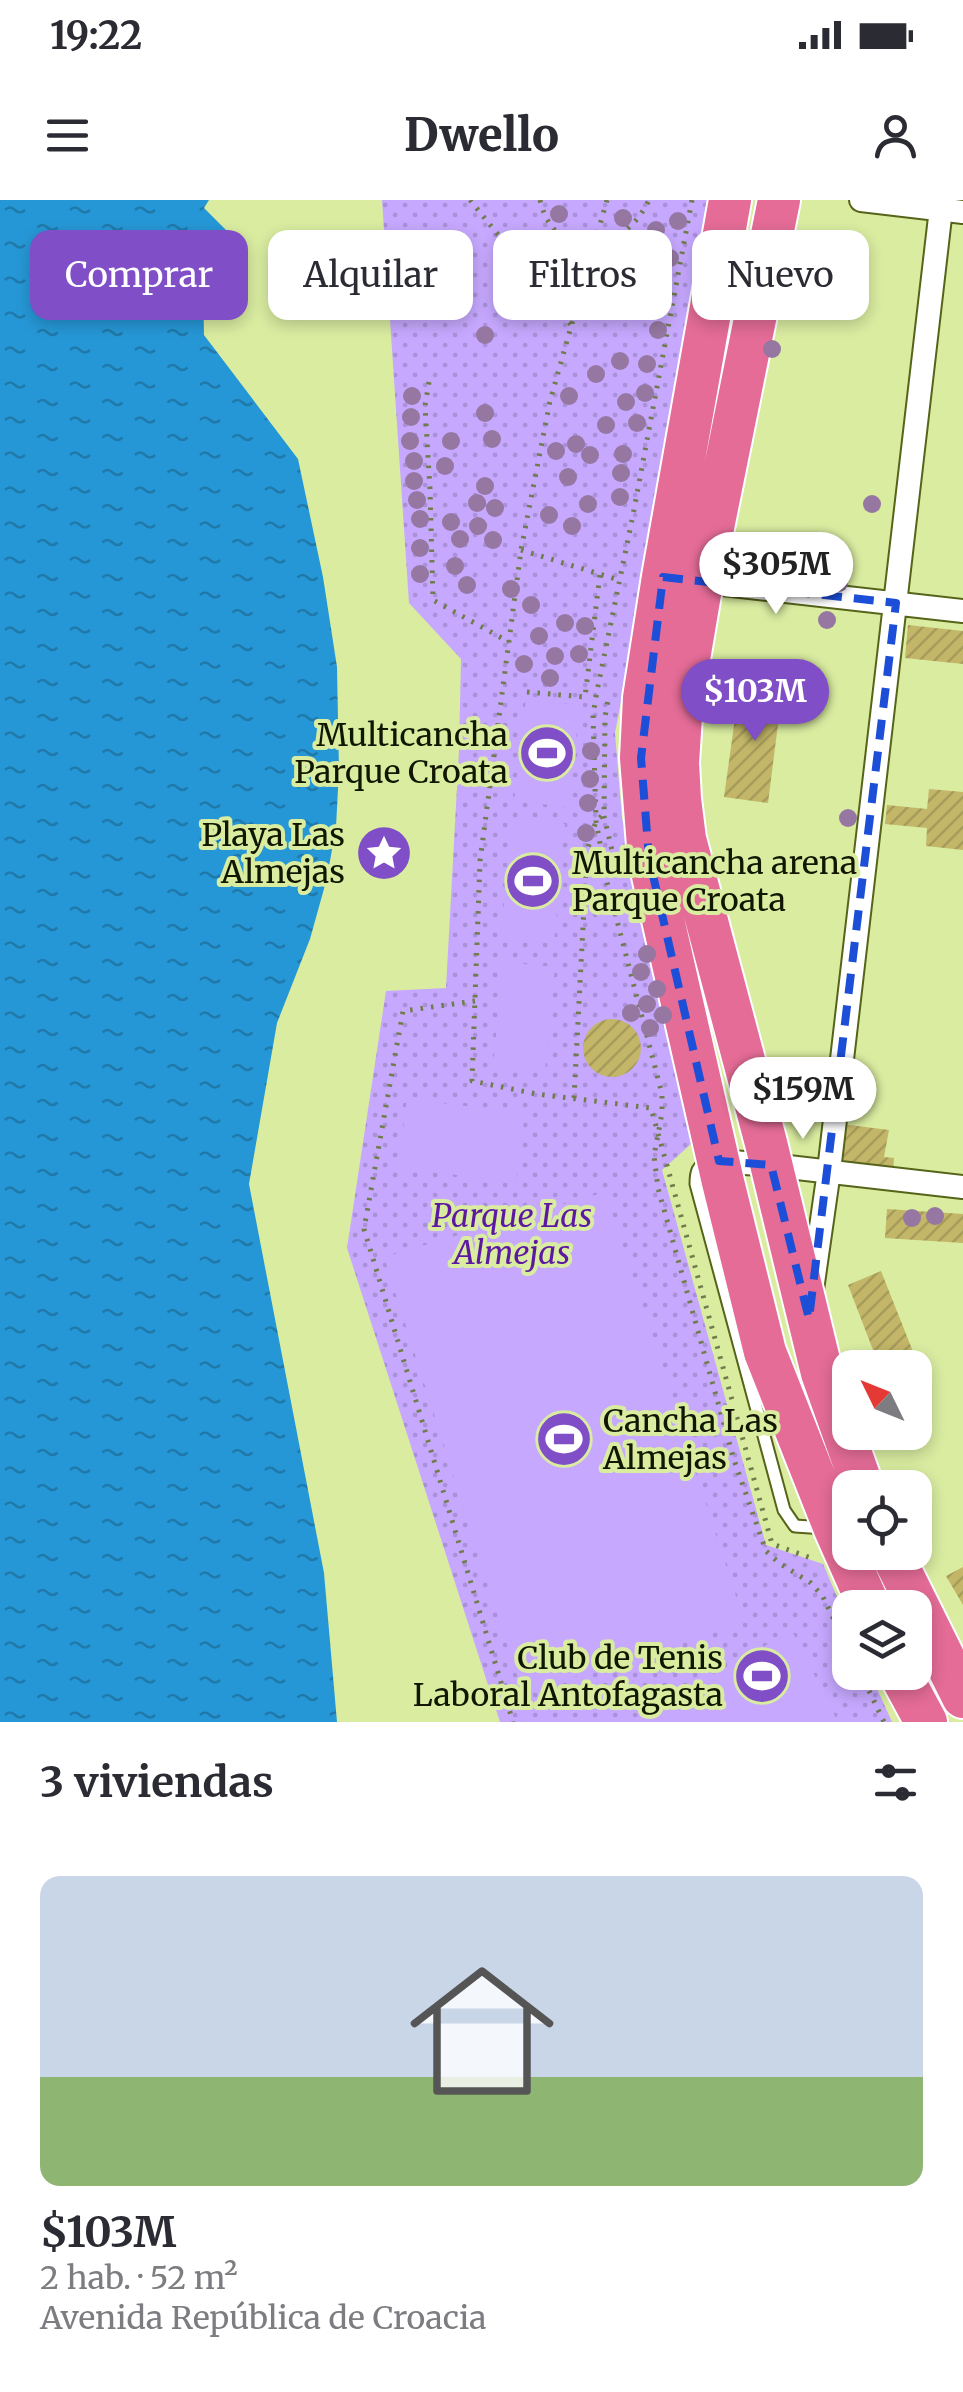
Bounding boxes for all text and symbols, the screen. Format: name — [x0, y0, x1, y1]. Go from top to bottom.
text: 19:22 — [50, 12, 142, 59]
text: Dwello — [404, 107, 559, 163]
icon: menu — [40, 108, 95, 163]
icon: person — [868, 108, 923, 163]
chip: Comprar — [30, 230, 248, 320]
chip: Alquilar — [268, 230, 473, 320]
chip: Filtros — [493, 230, 672, 320]
chip: Nuevo — [692, 230, 869, 320]
pin: $305M — [706, 532, 846, 617]
text: $305M — [721, 544, 831, 584]
pin: $103M — [685, 659, 825, 744]
text: $103M — [703, 671, 807, 711]
place label: Multicancha Parque Croata — [294, 715, 508, 792]
sports icon: Multicancha Parque Croata — [517, 723, 577, 783]
place label: Playa Las Almejas — [201, 815, 345, 892]
place icon: Playa Las Almejas — [354, 823, 414, 883]
place label: Multicancha arena Parque Croata — [572, 843, 857, 920]
sports icon: Multicancha arena Parque Croata — [503, 851, 563, 911]
pin: $159M — [733, 1057, 873, 1142]
text: $159M — [751, 1069, 855, 1109]
park label: Parque Las Almejas — [432, 1196, 592, 1273]
north arrow — [832, 1350, 932, 1450]
map controls — [832, 1350, 932, 1690]
place label: Cancha Las Almejas — [602, 1401, 778, 1478]
sports icon: Cancha Las Almejas — [534, 1409, 594, 1469]
button: locate — [832, 1470, 932, 1570]
button: layers — [832, 1590, 932, 1690]
place label: Club de Tenis Laboral Antofagasta — [413, 1638, 723, 1715]
sports icon: Club de Tenis Laboral Antofagasta — [732, 1646, 792, 1706]
icon: filters — [868, 1755, 923, 1810]
text: 3 viviendas — [40, 1756, 274, 1808]
icon: home — [392, 1941, 572, 2121]
text: $103M — [40, 2206, 176, 2258]
text: 2 hab. · 52 m² — [40, 2258, 238, 2298]
text: Avenida República de Croacia — [40, 2298, 486, 2338]

